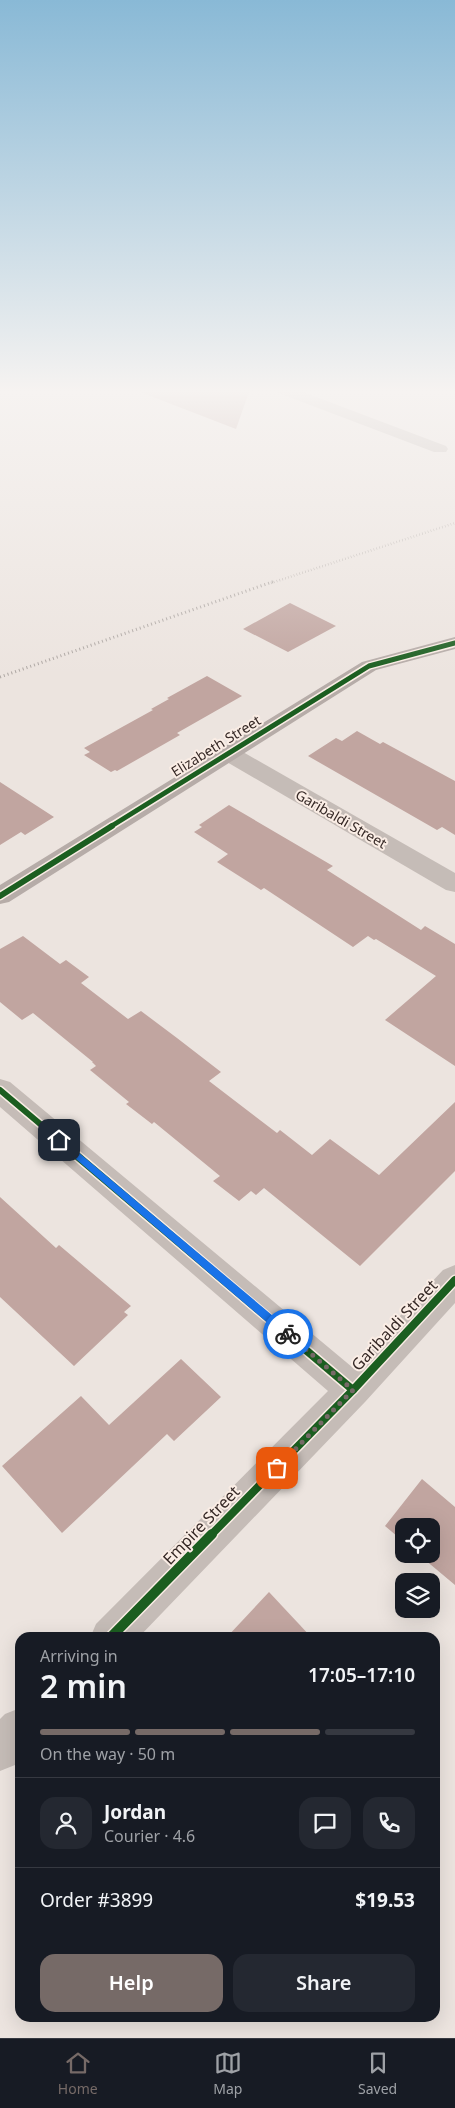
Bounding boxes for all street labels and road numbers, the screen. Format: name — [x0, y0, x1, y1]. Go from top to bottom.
street label: Elizabeth Street — [167, 710, 264, 781]
street label: Garibaldi Street — [292, 785, 390, 852]
street label: Garibaldi Street — [346, 1275, 442, 1375]
street label: Empire Street — [158, 1481, 244, 1569]

